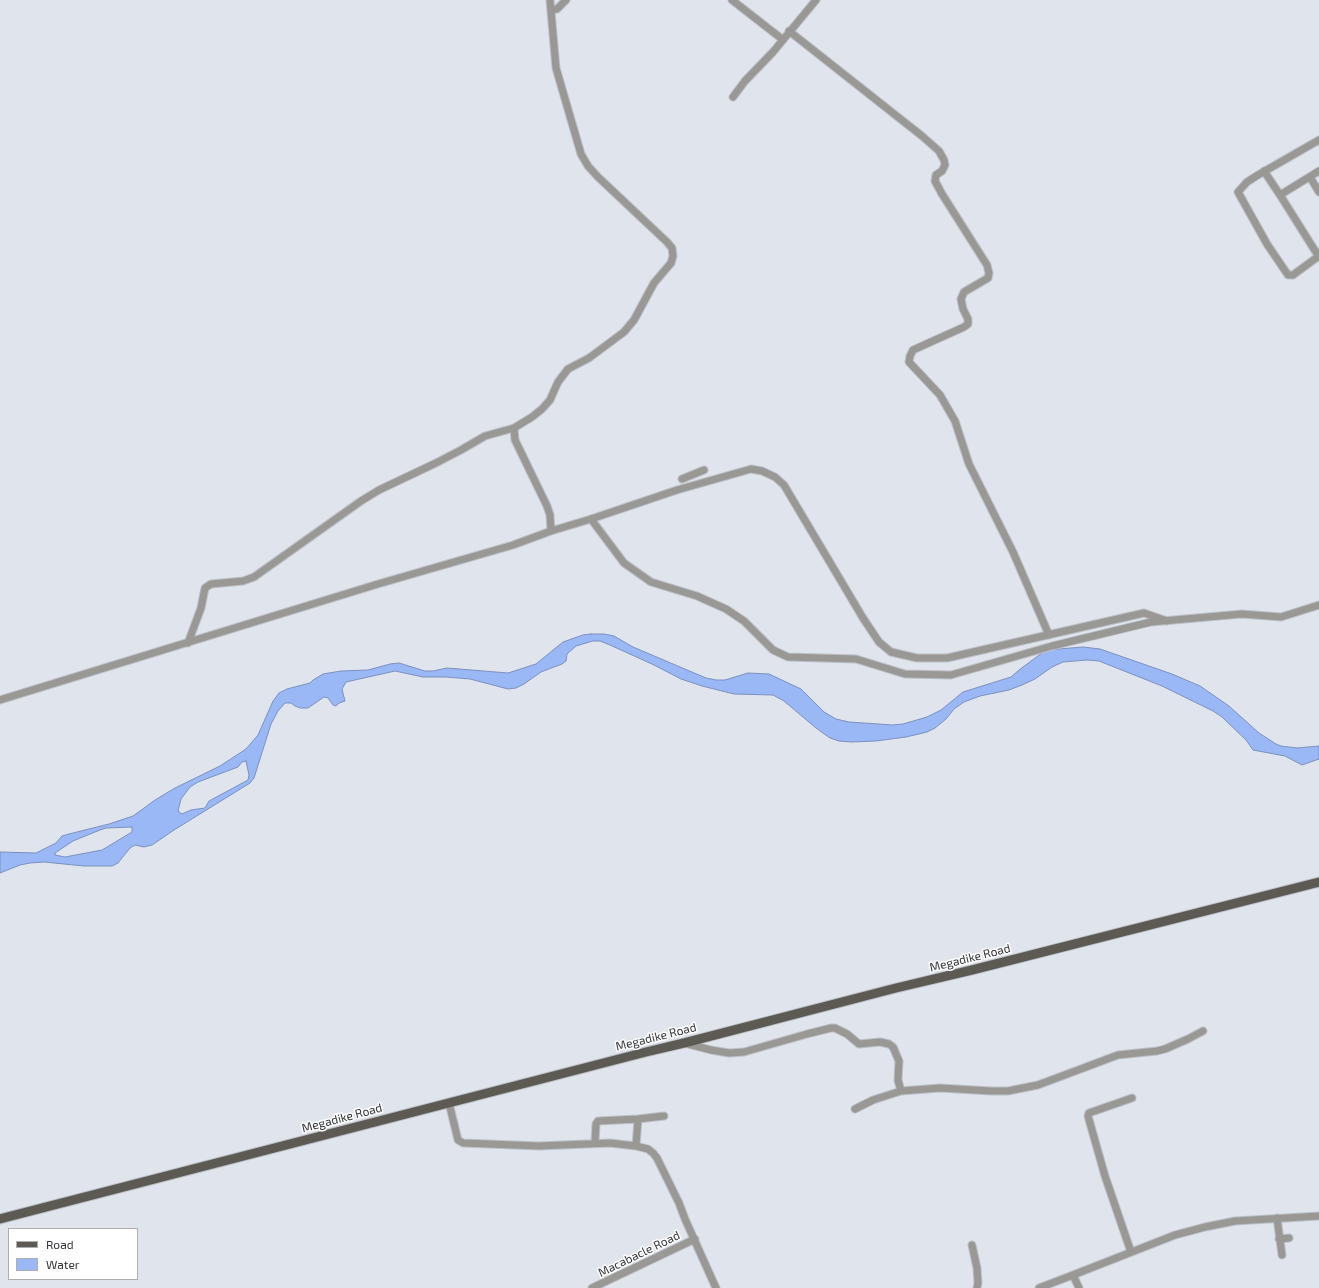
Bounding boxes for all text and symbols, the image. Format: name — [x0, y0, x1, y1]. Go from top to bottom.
street label: Megadike Road — [928, 941, 1012, 975]
street label: Megadike Road — [614, 1020, 698, 1054]
street label: Megadike Road — [300, 1100, 384, 1136]
legend — [8, 1228, 138, 1280]
street label: Macabacle Road — [596, 1228, 682, 1280]
text: Road — [46, 1237, 74, 1251]
text: Water — [46, 1257, 80, 1271]

